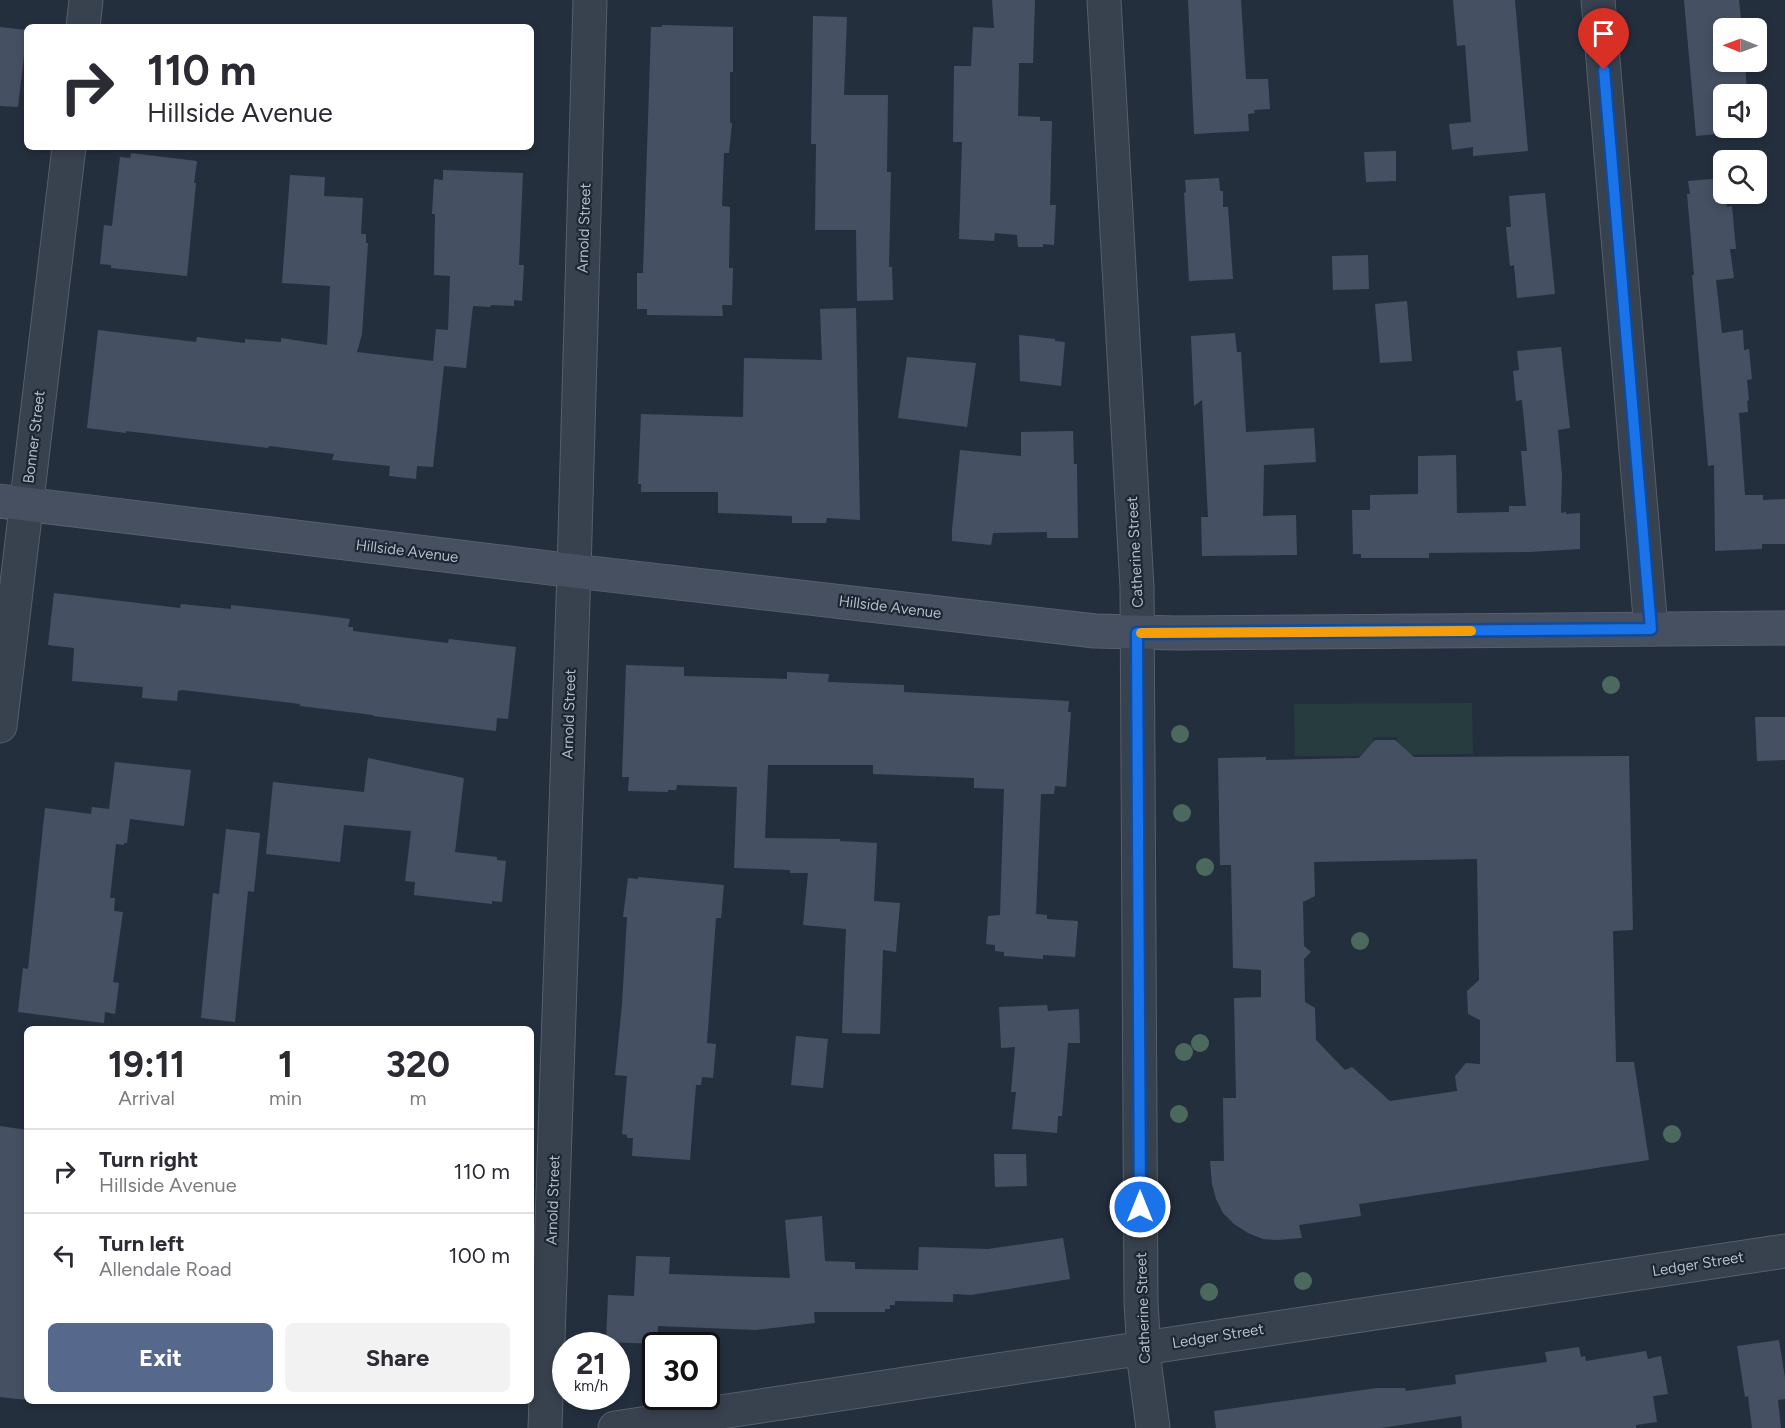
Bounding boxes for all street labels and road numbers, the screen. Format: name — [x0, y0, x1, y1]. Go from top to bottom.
street label: Arnold Street — [573, 182, 595, 273]
street label: Bonner Street — [19, 389, 49, 485]
street label: Catherine Street — [1123, 496, 1147, 608]
street label: Hillside Avenue — [355, 536, 459, 566]
street label: Hillside Avenue — [838, 592, 942, 622]
street label: Arnold Street — [558, 668, 580, 759]
street label: Arnold Street — [542, 1154, 564, 1245]
street label: Ledger Street — [1651, 1248, 1745, 1280]
street label: Catherine Street — [1132, 1252, 1154, 1364]
street label: Ledger Street — [1171, 1320, 1265, 1352]

